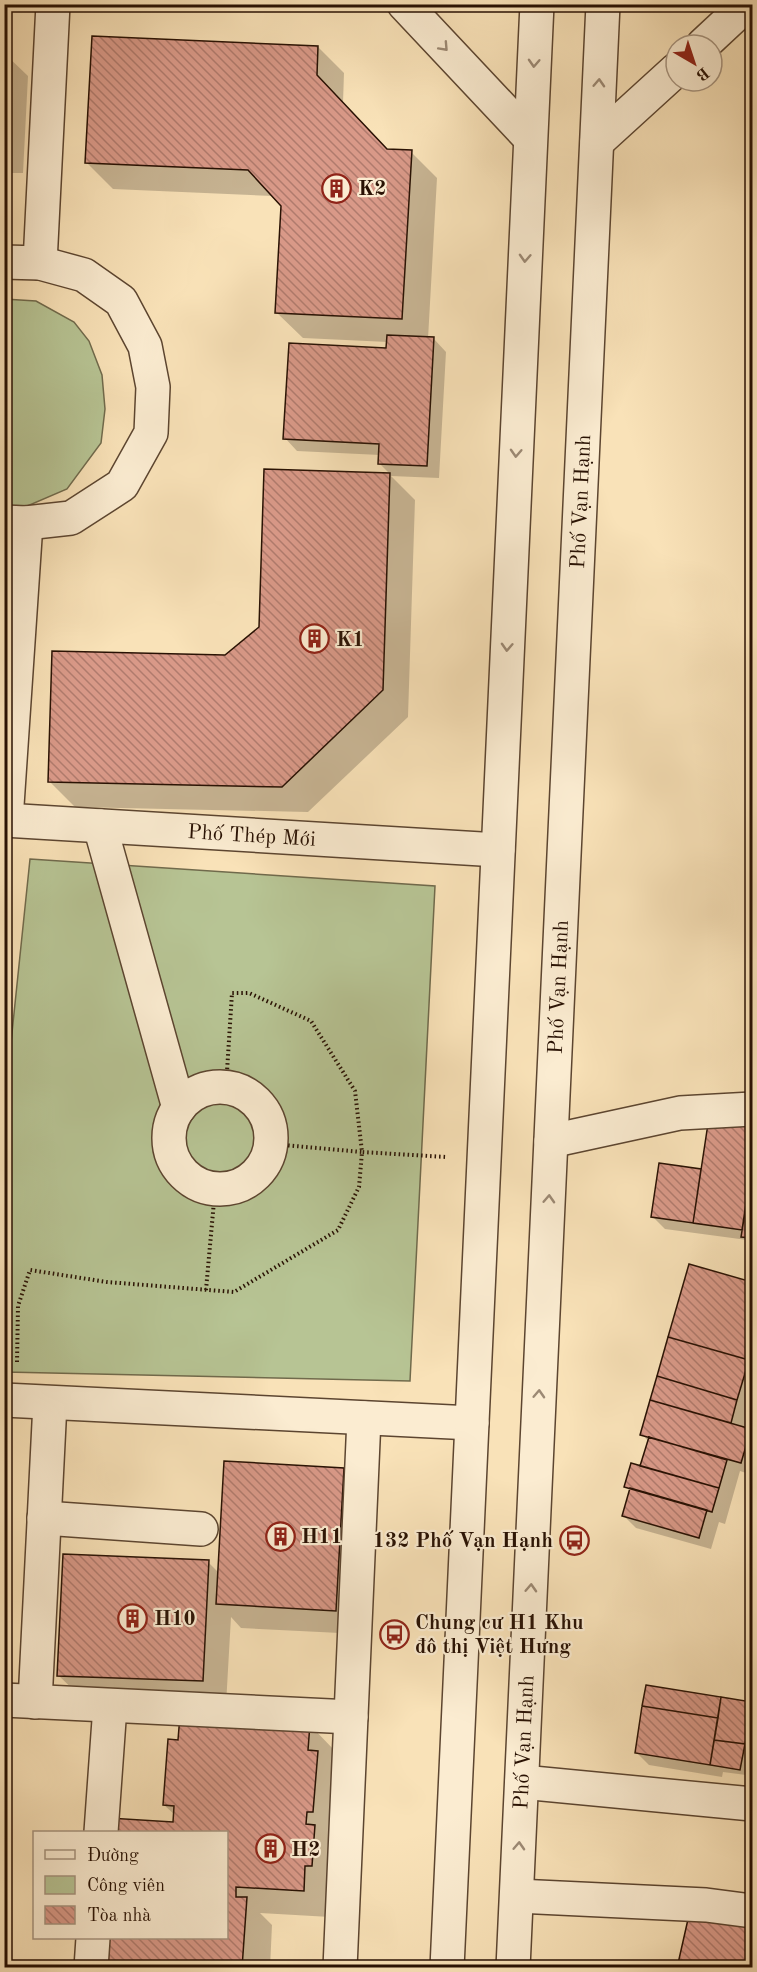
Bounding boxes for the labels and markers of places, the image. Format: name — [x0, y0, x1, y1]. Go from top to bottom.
building icon: K2 — [321, 172, 353, 204]
place label: K2 — [358, 179, 386, 200]
building icon: K1 — [299, 623, 331, 655]
place label: K1 — [336, 630, 364, 651]
building icon: H11 — [264, 1520, 296, 1552]
bus stop icon: 132 Phố Vạn Hạnh — [558, 1524, 590, 1556]
place label: H11 — [301, 1527, 343, 1548]
place label: 132 Phố Vạn Hạnh — [373, 1530, 553, 1552]
building icon: H10 — [117, 1602, 149, 1634]
place label: H10 — [154, 1609, 196, 1630]
place label: Chung cư H1 Khu đô thị Việt Hưng — [415, 1613, 583, 1658]
bus stop icon: Chung cư H1 Khu đô thị Việt Hưng — [378, 1618, 410, 1650]
building icon: H2 — [254, 1833, 286, 1865]
place label: H2 — [291, 1840, 320, 1861]

